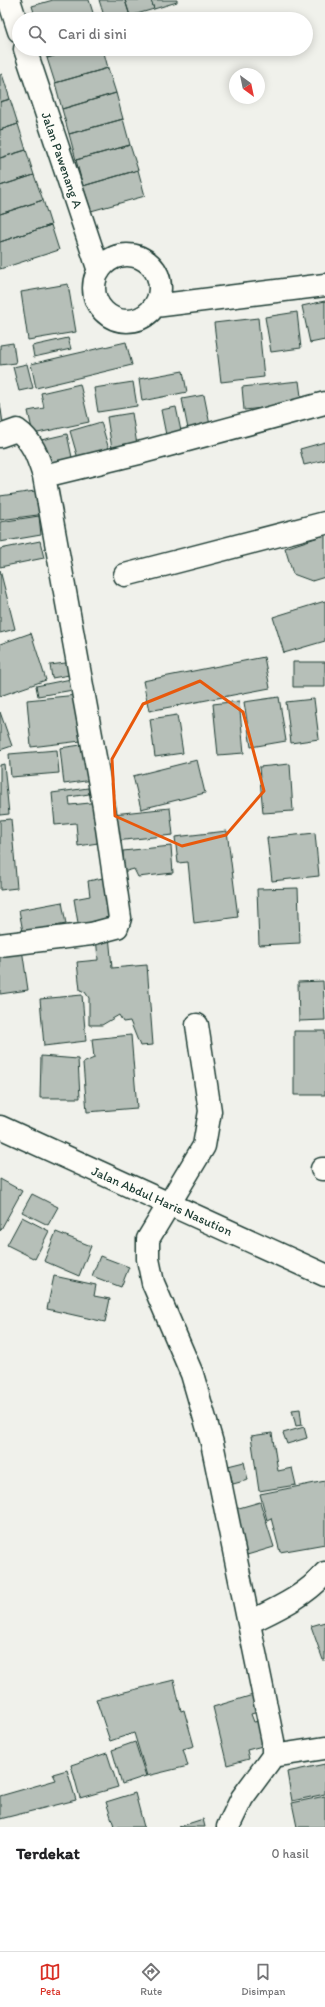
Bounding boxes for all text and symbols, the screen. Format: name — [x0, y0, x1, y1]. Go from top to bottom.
search box — [12, 12, 313, 56]
icon: search — [26, 23, 48, 45]
text: Cari di sini — [58, 25, 127, 43]
north arrow — [229, 68, 265, 104]
street label: Jalan Pawenang A — [39, 110, 86, 211]
street label: Jalan Abdul Haris Nasution — [89, 1163, 235, 1239]
text: Terdekat — [16, 1843, 80, 1863]
text: 0 hasil — [272, 1846, 309, 1861]
tab: Peta — [39, 1961, 61, 1998]
tab: Rute — [140, 1961, 162, 1998]
tab: Disimpan — [241, 1961, 286, 1998]

